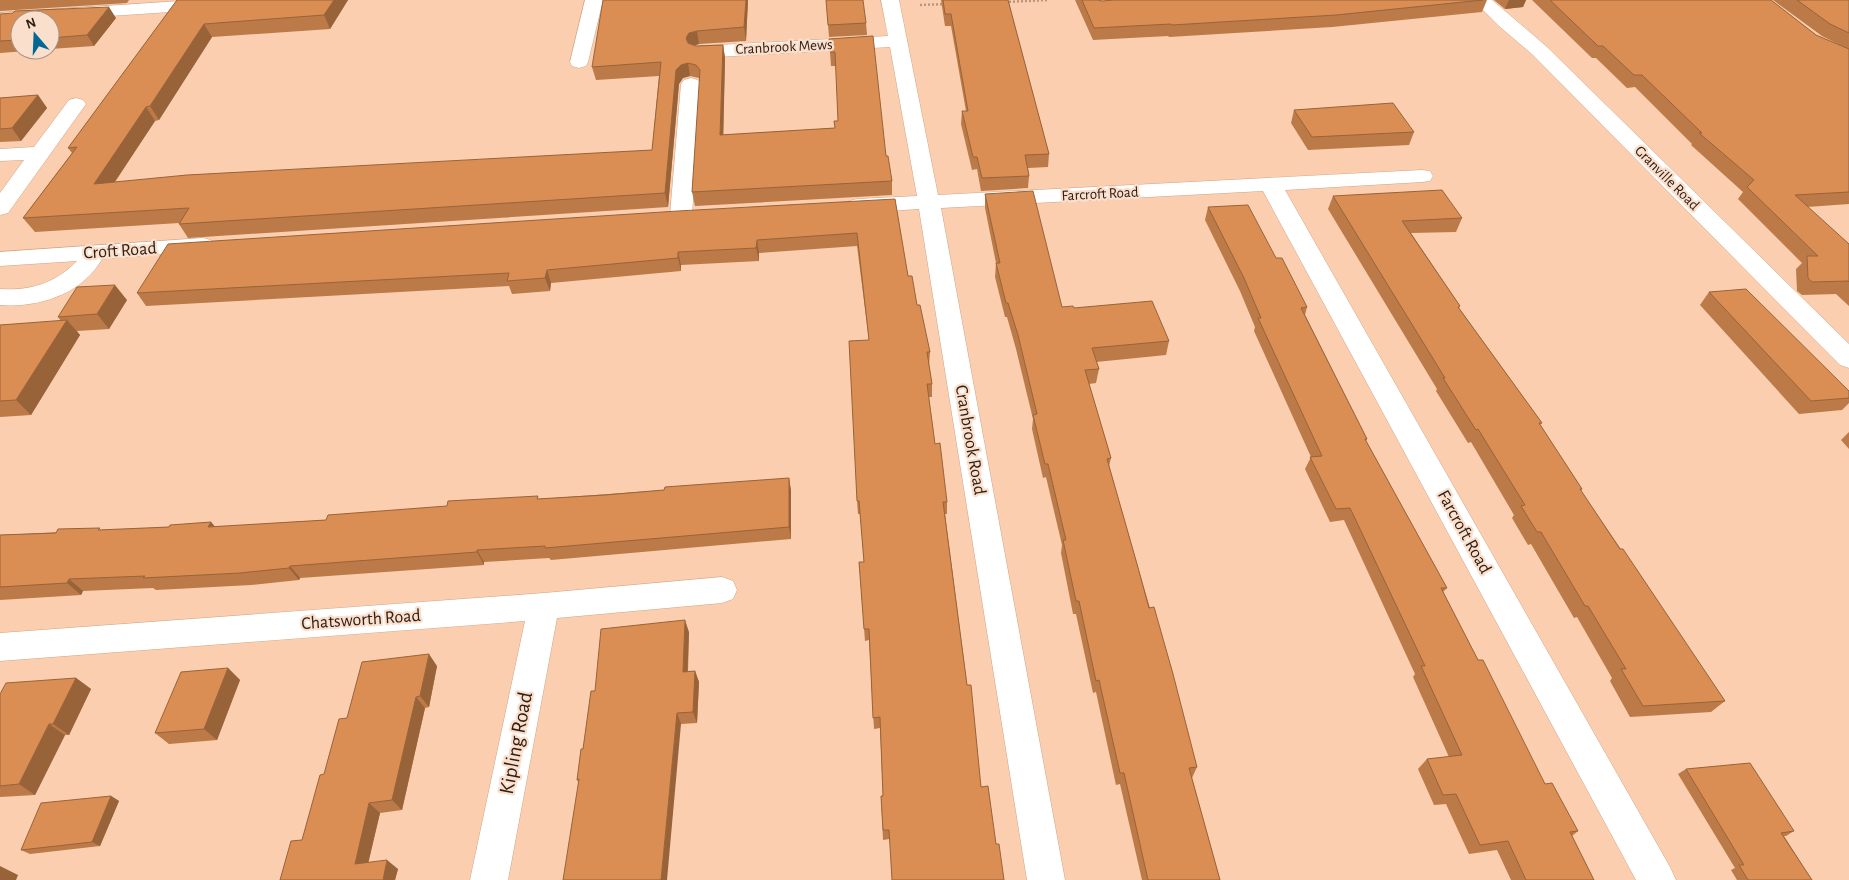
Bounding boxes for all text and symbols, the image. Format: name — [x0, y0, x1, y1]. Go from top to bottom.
north arrow — [10, 10, 60, 60]
text: N — [24, 15, 38, 32]
street label: Cranbrook Mews — [735, 37, 833, 57]
street label: Granville Road — [1632, 143, 1702, 213]
street label: Farcroft Road — [1061, 184, 1139, 204]
street label: Croft Road — [83, 239, 157, 263]
street label: Cranbrook Road — [951, 383, 989, 497]
street label: Farcroft Road — [1434, 487, 1494, 577]
street label: Chatsworth Road — [301, 607, 421, 633]
street label: Kipling Road — [496, 690, 536, 796]

